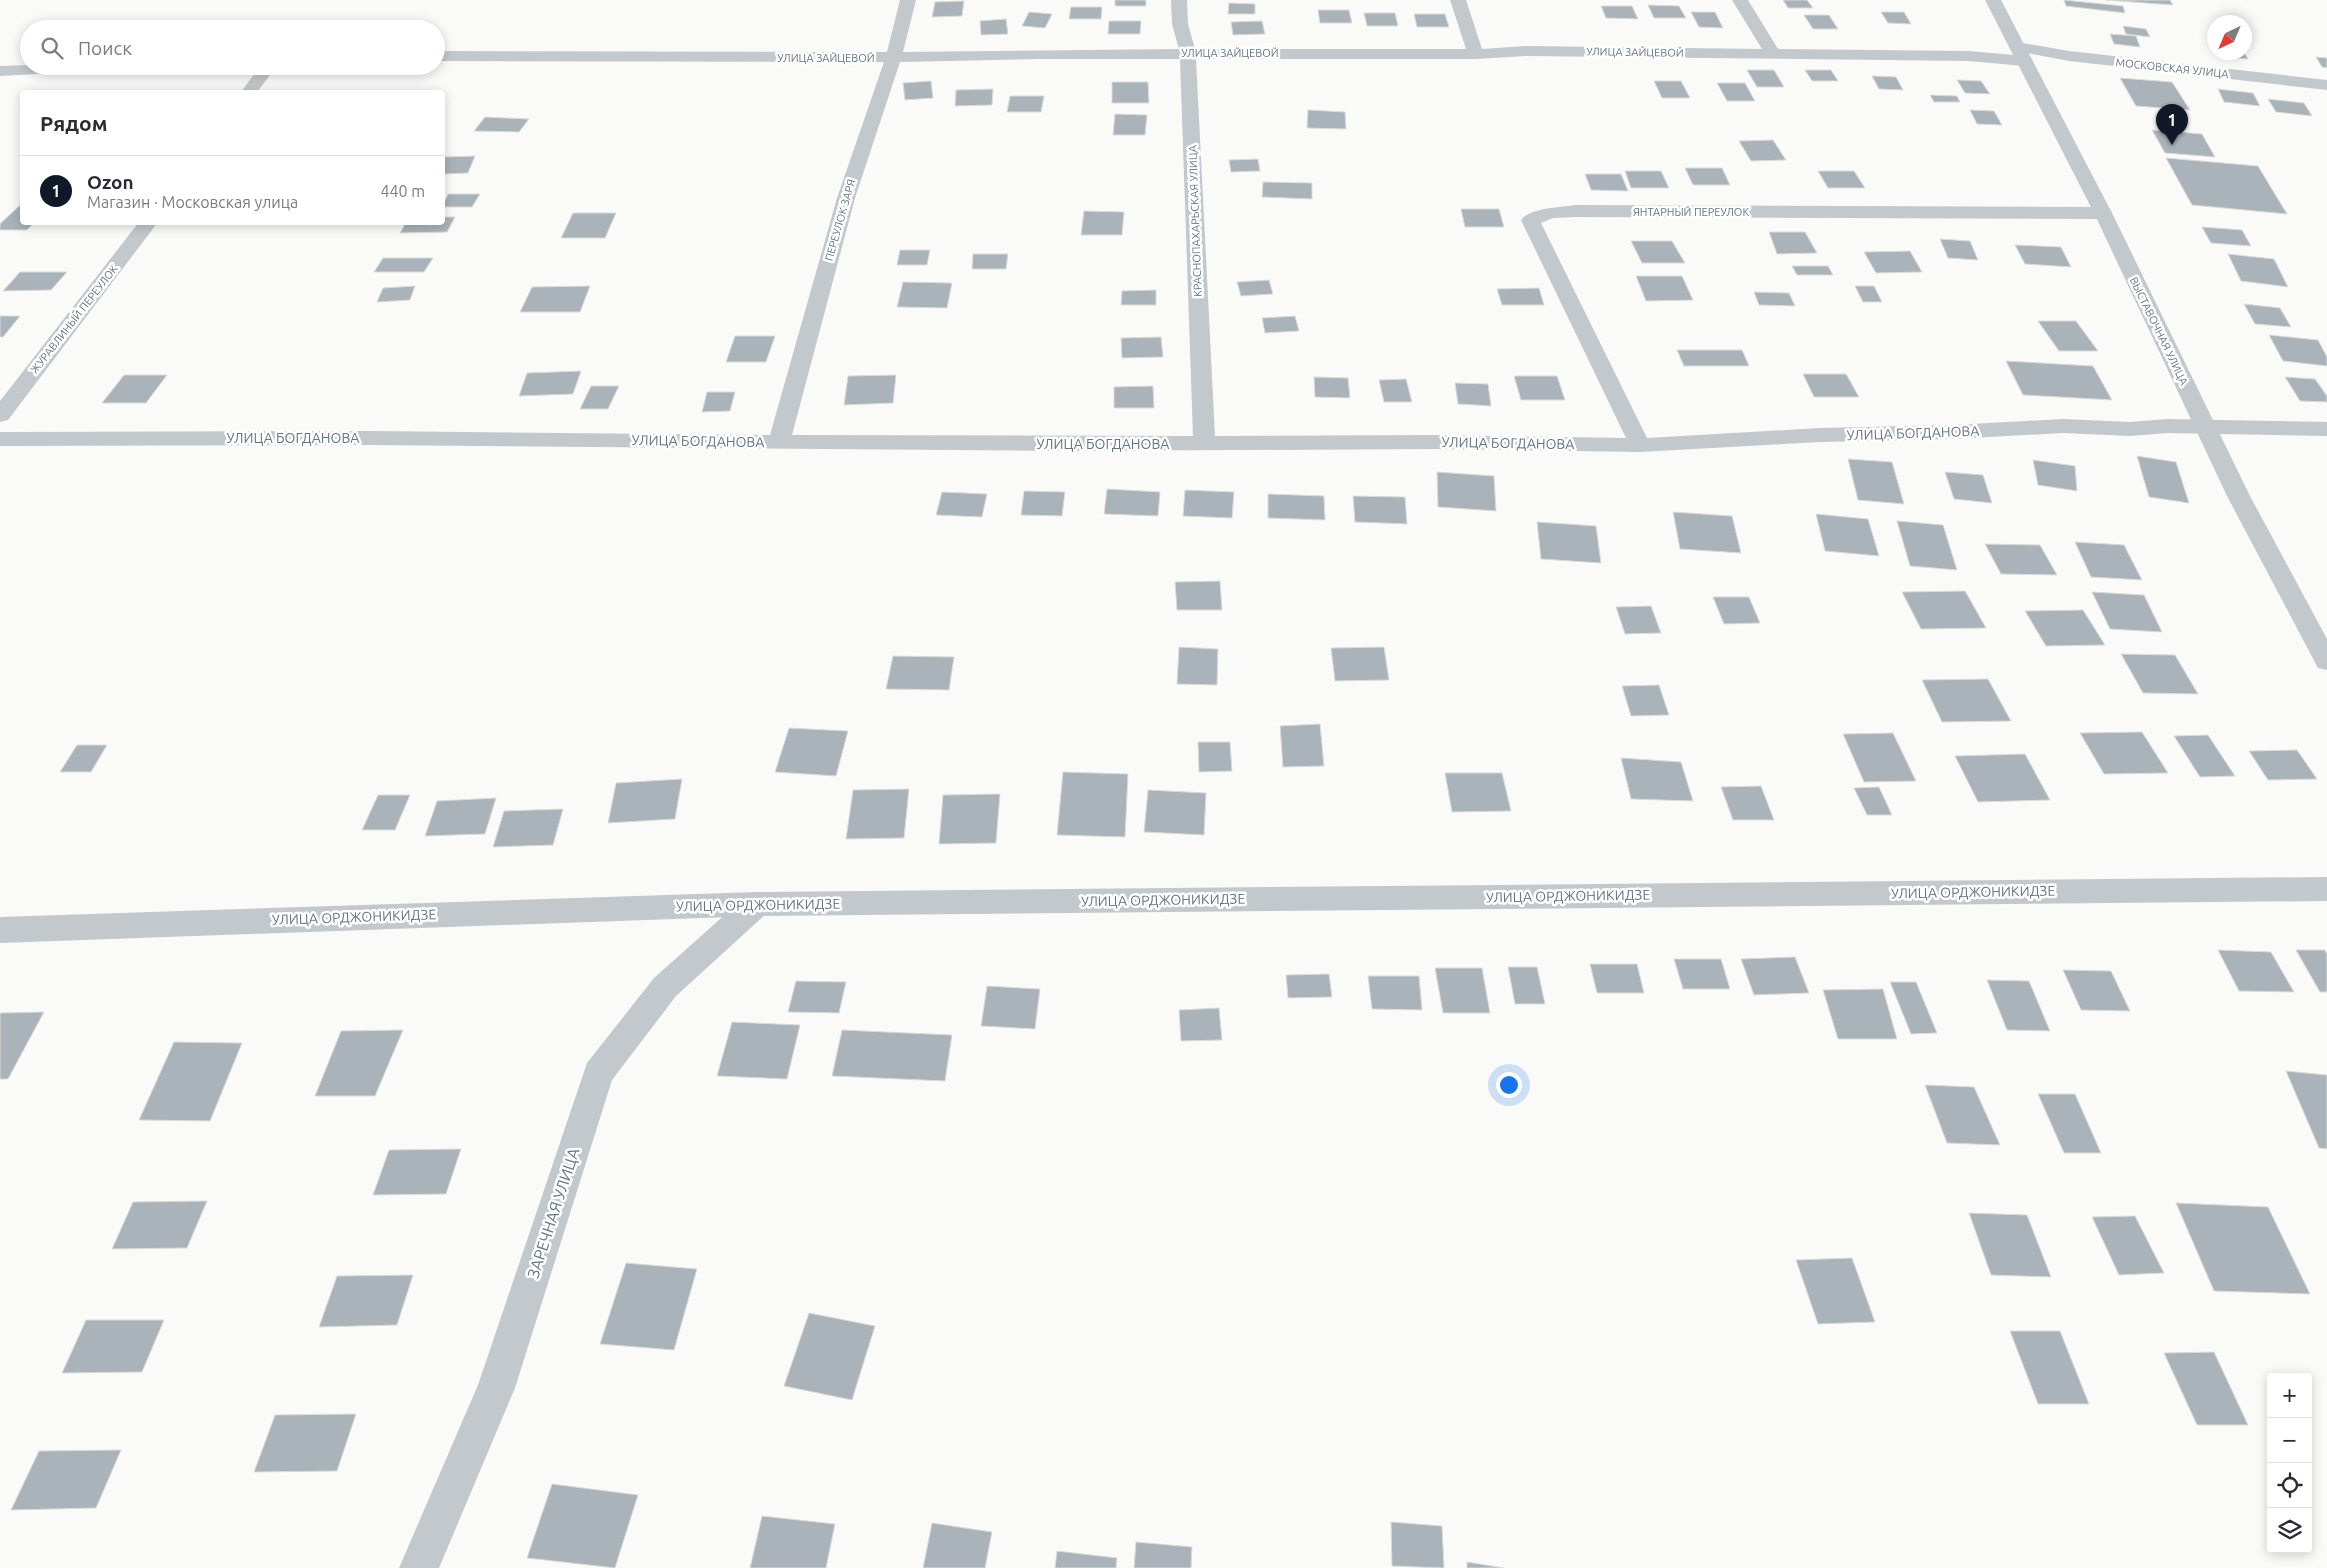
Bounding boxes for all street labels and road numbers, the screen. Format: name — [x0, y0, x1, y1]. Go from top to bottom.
street label: УЛИЦА ЗАЙЦЕВОЙ — [1586, 45, 1684, 59]
street label: УЛИЦА ЗАЙЦЕВОЙ — [1181, 47, 1279, 59]
street label: УЛИЦА ЗАЙЦЕВОЙ — [777, 52, 875, 64]
street label: МОСКОВСКАЯ УЛИЦА — [2115, 56, 2230, 80]
street label: КРАСНОПАХАРЬСКАЯ УЛИЦА — [1186, 144, 1204, 297]
street label: ПЕРЕУЛОК ЗАРЯ — [823, 178, 857, 262]
street label: ЯНТАРНЫЙ ПЕРЕУЛОК — [1633, 206, 1749, 218]
street label: ЖУРАВЛИНЫЙ ПЕРЕУЛОК — [28, 262, 120, 376]
street label: ВЫСТАВОЧНАЯ УЛИЦА — [2128, 275, 2191, 388]
street label: УЛИЦА БОГДАНОВА — [1846, 423, 1980, 443]
street label: УЛИЦА БОГДАНОВА — [227, 430, 359, 446]
street label: УЛИЦА БОГДАНОВА — [631, 432, 765, 450]
street label: УЛИЦА БОГДАНОВА — [1441, 434, 1575, 452]
street label: УЛИЦА БОГДАНОВА — [1037, 436, 1169, 452]
street label: УЛИЦА ОРДЖОНИКИДЗЕ — [1891, 883, 2055, 901]
street label: УЛИЦА ОРДЖОНИКИДЗЕ — [1486, 887, 1650, 905]
street label: УЛИЦА ОРДЖОНИКИДЗЕ — [1081, 891, 1245, 909]
street label: УЛИЦА ОРДЖОНИКИДЗЕ — [676, 896, 840, 914]
street label: УЛИЦА ОРДЖОНИКИДЗЕ — [272, 906, 437, 928]
street label: ЗАРЕЧНАЯ УЛИЦА — [523, 1145, 583, 1280]

